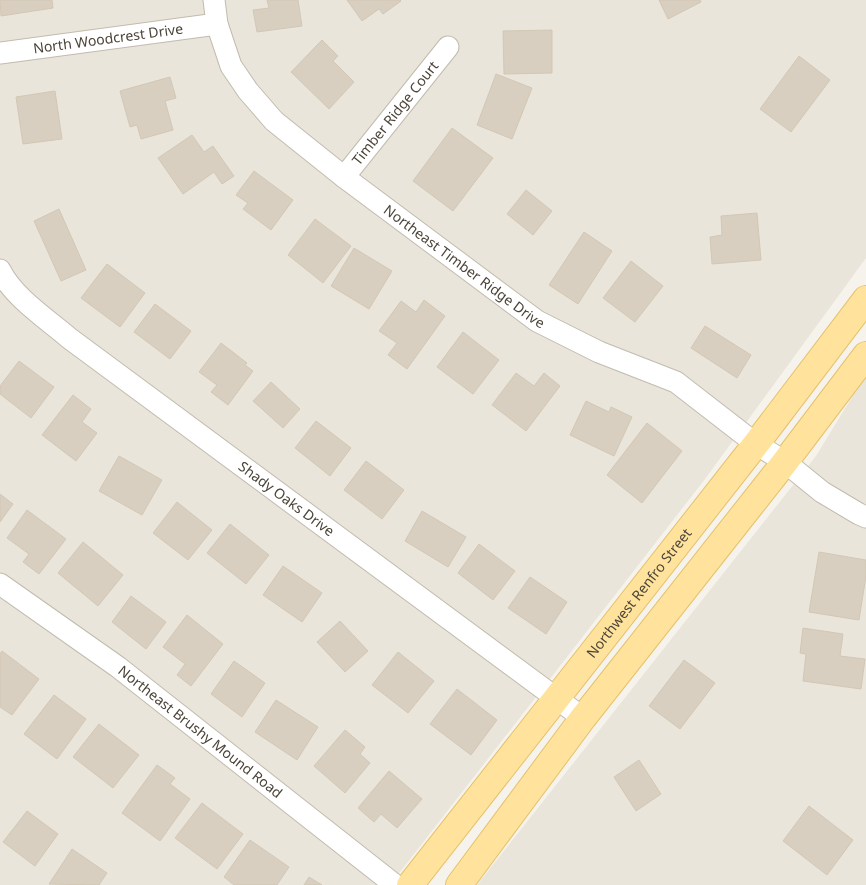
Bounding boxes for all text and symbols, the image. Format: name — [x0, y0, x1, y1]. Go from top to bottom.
street label: North Woodcrest Drive — [32, 19, 184, 57]
street label: Timber Ridge Court — [347, 57, 442, 169]
street label: Northeast Timber Ridge Drive — [380, 200, 548, 332]
street label: Shady Oaks Drive — [235, 457, 339, 540]
street label: Northwest Renfro Street — [582, 524, 695, 662]
street label: Northeast Brushy Mound Road — [115, 661, 287, 802]

